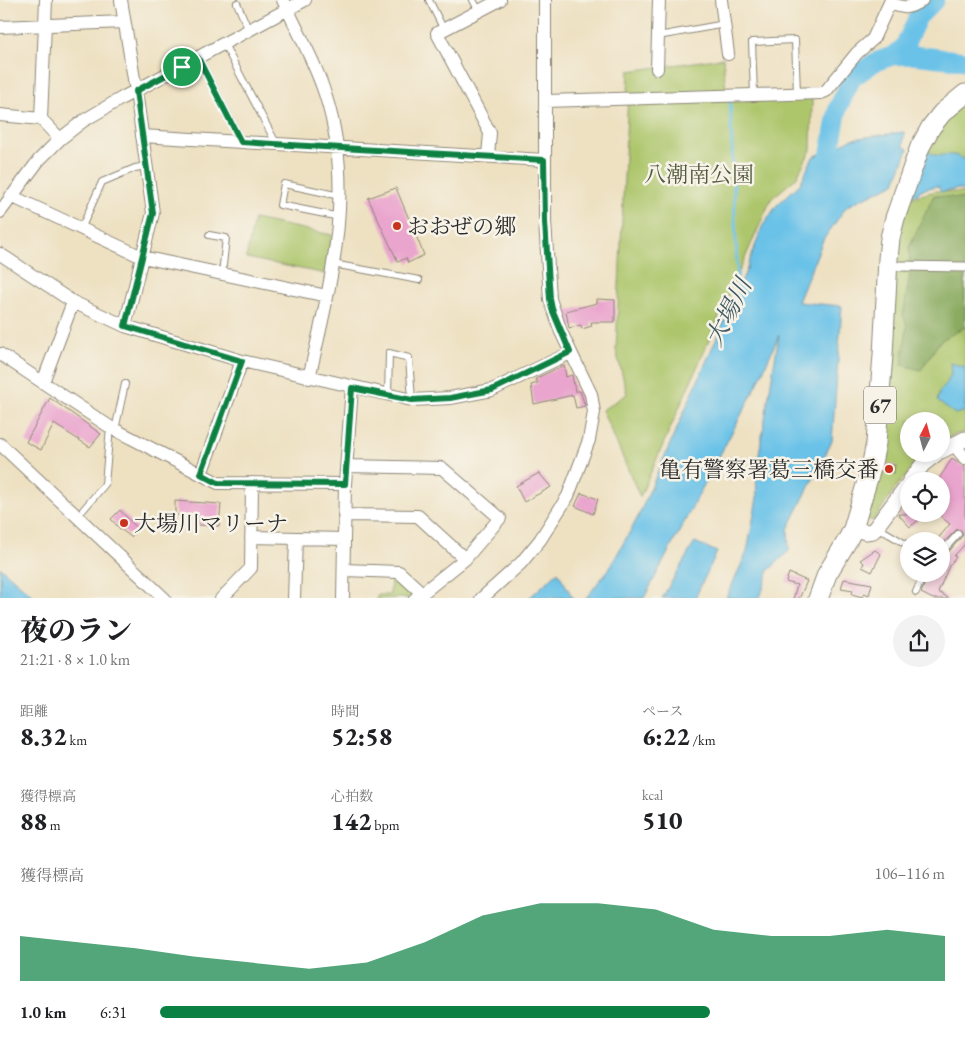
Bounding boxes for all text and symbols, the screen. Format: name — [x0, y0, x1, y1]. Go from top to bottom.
pin — [161, 46, 203, 88]
icon: arrive — [168, 53, 196, 81]
park label: 八潮南公園 — [644, 160, 754, 189]
place label: おおぜの郷 — [407, 212, 516, 241]
marker: おおぜの郷 — [391, 220, 403, 232]
water label: 大場川 — [698, 270, 760, 351]
road number: 67 — [864, 386, 896, 424]
north arrow — [900, 412, 950, 462]
map controls — [900, 412, 950, 582]
place label: 亀有警察署葛三橋交番 — [659, 455, 879, 484]
marker: 亀有警察署葛三橋交番 — [883, 463, 895, 475]
button: locate — [900, 472, 950, 522]
place label: 大場川マリーナ — [134, 509, 288, 538]
marker: 大場川マリーナ — [118, 517, 130, 529]
button: layers — [900, 532, 950, 582]
text: 夜のラン — [20, 612, 132, 648]
button: share — [893, 615, 945, 667]
text: 21:21 · 8 × 1.0 km — [20, 649, 130, 670]
text: 距離 — [20, 702, 48, 720]
text: 時間 — [331, 702, 359, 720]
text: ペース — [642, 702, 683, 720]
text: 8.32 — [20, 720, 67, 752]
text: 52:58 — [331, 720, 392, 752]
text: 6:22 — [642, 720, 690, 752]
text: km — [67, 731, 87, 749]
text: /km — [690, 731, 716, 749]
text: kcal — [642, 786, 663, 804]
text: 獲得標高 — [20, 787, 76, 805]
text: 心拍数 — [331, 787, 373, 805]
text: 510 — [642, 804, 683, 836]
text: 88 — [20, 805, 47, 837]
text: 142 — [331, 805, 372, 837]
text: m — [47, 816, 61, 834]
text: bpm — [372, 816, 400, 834]
text: 106–116 m — [874, 863, 945, 884]
text: 獲得標高 — [20, 865, 84, 886]
text: 1.0 km — [20, 1002, 66, 1023]
text: 6:31 — [100, 1002, 127, 1023]

